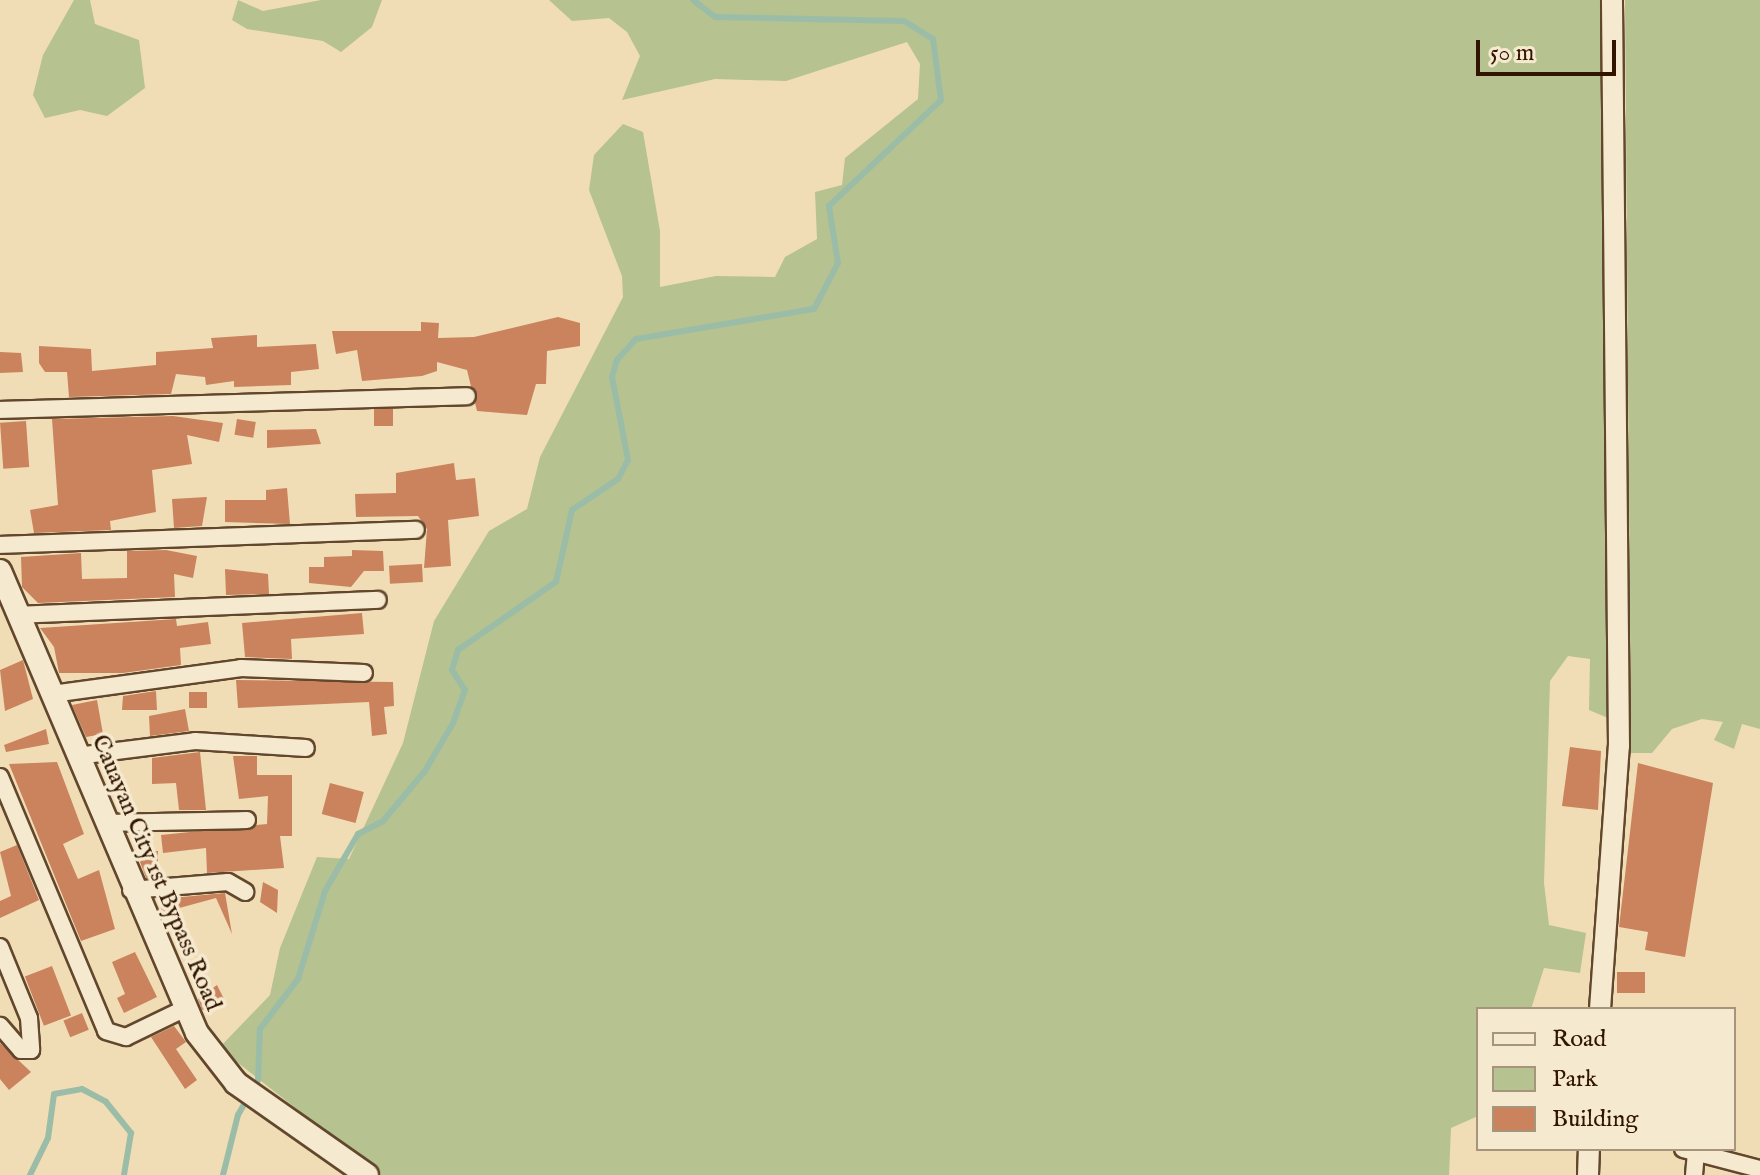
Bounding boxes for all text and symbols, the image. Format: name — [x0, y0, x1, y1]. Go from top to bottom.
scale bar — [1480, 24, 1620, 74]
text: 50 m — [1490, 38, 1534, 69]
street label: Cauayan City 1st Bypass Road — [85, 731, 227, 1015]
legend — [1476, 1007, 1736, 1151]
text: Road — [1552, 1024, 1606, 1055]
text: Park — [1552, 1064, 1598, 1095]
text: Building — [1552, 1104, 1638, 1135]

